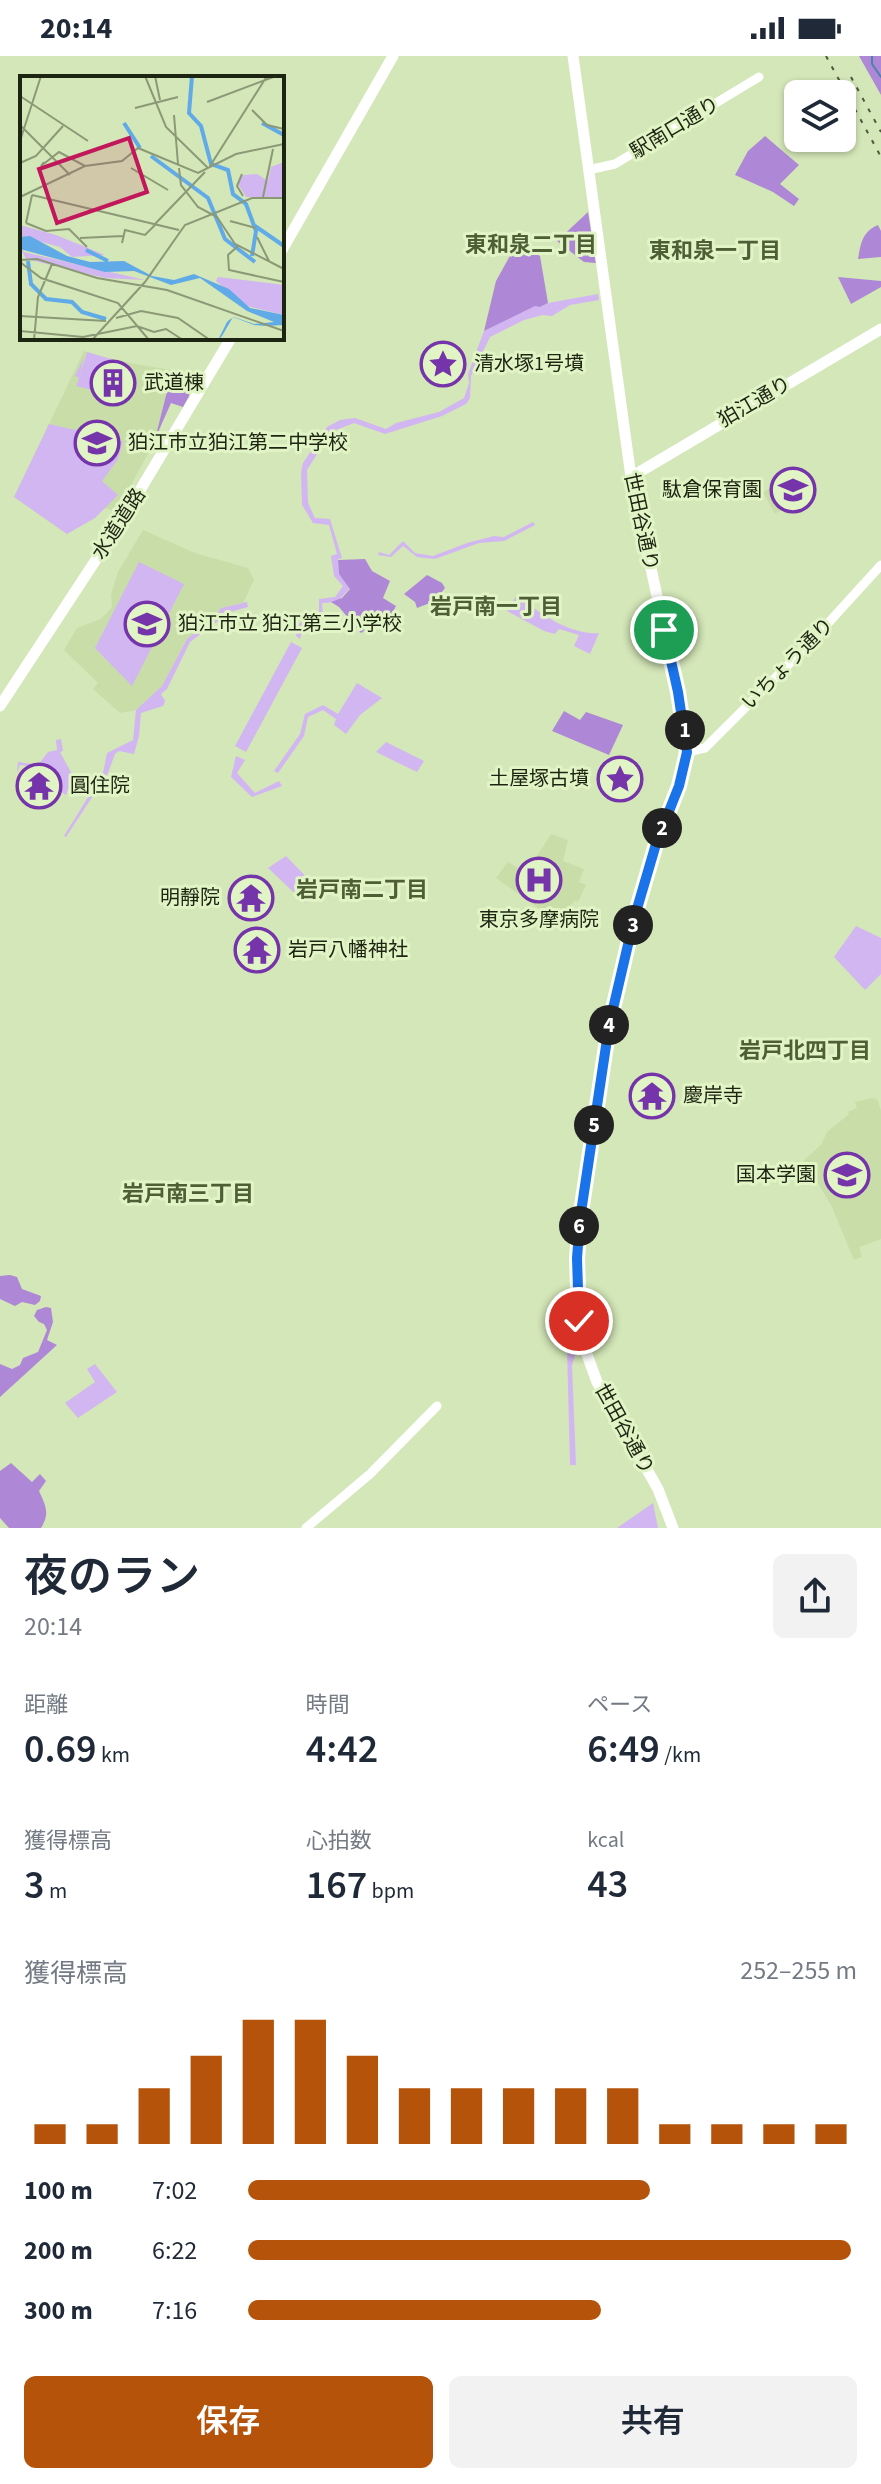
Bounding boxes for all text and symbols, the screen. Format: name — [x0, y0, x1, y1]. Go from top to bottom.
text: 20:14 — [40, 7, 112, 50]
inset map — [20, 76, 284, 340]
map controls — [784, 80, 856, 152]
button: layers — [784, 80, 856, 152]
street label: 駅南口通り — [625, 90, 725, 166]
district label: 東和泉二丁目 — [465, 229, 597, 261]
district label: 東和泉一丁目 — [649, 235, 781, 267]
place icon: 清水塚1号墳 — [419, 340, 467, 388]
place label: 清水塚1号墳 — [474, 350, 584, 378]
building icon: 武道棟 — [89, 359, 137, 407]
place label: 武道棟 — [144, 369, 204, 397]
street label: 狛江通り — [713, 370, 797, 434]
school or university icon: 狛江市立狛江第二中学校 — [73, 419, 121, 467]
place label: 狛江市立狛江第二中学校 — [128, 429, 348, 457]
school or university icon: 駄倉保育園 — [769, 466, 817, 514]
street label: 世田谷通り — [617, 470, 665, 574]
place label: 駄倉保育園 — [662, 476, 762, 504]
street label: 水道道路 — [85, 483, 153, 565]
district label: 岩戸南一丁目 — [430, 591, 562, 623]
pin — [630, 596, 698, 664]
school or university icon: 狛江市立 狛江第三小学校 — [123, 600, 171, 648]
icon: arrive — [642, 608, 686, 652]
place label: 狛江市立 狛江第三小学校 — [178, 610, 402, 638]
street label: いちょう通り — [736, 612, 840, 716]
pin: 1 — [665, 710, 705, 750]
text: 1 — [679, 714, 691, 746]
place icon: 土屋塚古墳 — [596, 755, 644, 803]
temple icon: 圓住院 — [15, 762, 63, 810]
place label: 土屋塚古墳 — [489, 765, 589, 793]
place label: 圓住院 — [70, 772, 130, 800]
pin: 2 — [642, 808, 682, 848]
text: 2 — [656, 812, 668, 844]
hospital icon: 東京多摩病院 — [515, 856, 563, 904]
temple icon: 明靜院 — [227, 874, 275, 922]
district label: 岩戸南二丁目 — [296, 874, 428, 906]
place label: 明靜院 — [160, 884, 220, 912]
pin: 3 — [613, 905, 653, 945]
place label: 東京多摩病院 — [479, 906, 599, 934]
text: 3 — [627, 909, 639, 941]
temple icon: 岩戸八幡神社 — [233, 926, 281, 974]
place label: 岩戸八幡神社 — [288, 936, 408, 964]
pin: 4 — [589, 1005, 629, 1045]
text: 4 — [603, 1009, 615, 1041]
district label: 岩戸北四丁目 — [739, 1035, 871, 1067]
temple icon: 慶岸寺 — [628, 1072, 676, 1120]
place label: 慶岸寺 — [683, 1082, 743, 1110]
pin: 5 — [574, 1105, 614, 1145]
text: 5 — [588, 1109, 600, 1141]
school or university icon: 国本学園 — [823, 1151, 871, 1199]
place label: 国本学園 — [736, 1161, 816, 1189]
district label: 岩戸南三丁目 — [122, 1178, 254, 1210]
pin: 6 — [559, 1206, 599, 1246]
text: 6 — [573, 1210, 585, 1242]
pin — [545, 1287, 613, 1355]
icon: check — [557, 1299, 601, 1343]
street label: 世田谷通り — [588, 1378, 660, 1480]
text: 夜のラン — [24, 1546, 200, 1609]
button: share — [773, 1554, 857, 1638]
text: 20:14 — [24, 1608, 82, 1645]
text: 距離 — [24, 1689, 68, 1721]
text: 時間 — [306, 1689, 350, 1721]
text: ペース — [587, 1689, 652, 1721]
text: 0.69 — [24, 1721, 97, 1778]
text: 4:42 — [306, 1721, 378, 1778]
text: 6:49 — [587, 1721, 660, 1778]
text: km — [97, 1739, 130, 1771]
text: /km — [660, 1739, 701, 1771]
text: kcal — [587, 1824, 624, 1856]
text: 獲得標高 — [24, 1825, 112, 1857]
text: 心拍数 — [306, 1825, 372, 1857]
text: 43 — [587, 1856, 628, 1913]
text: 3 — [24, 1857, 45, 1914]
text: 167 — [306, 1857, 367, 1914]
text: m — [45, 1875, 67, 1907]
text: bpm — [367, 1875, 414, 1907]
text: 252–255 m — [740, 1952, 857, 1989]
text: 獲得標高 — [24, 1955, 128, 1992]
text: 100 m — [24, 2172, 93, 2209]
text: 7:02 — [152, 2172, 197, 2209]
text: 200 m — [24, 2232, 93, 2269]
text: 6:22 — [152, 2232, 197, 2269]
text: 300 m — [24, 2292, 93, 2329]
text: 7:16 — [152, 2292, 197, 2329]
button: 保存 — [24, 2376, 433, 2468]
button: 共有 — [449, 2376, 857, 2468]

